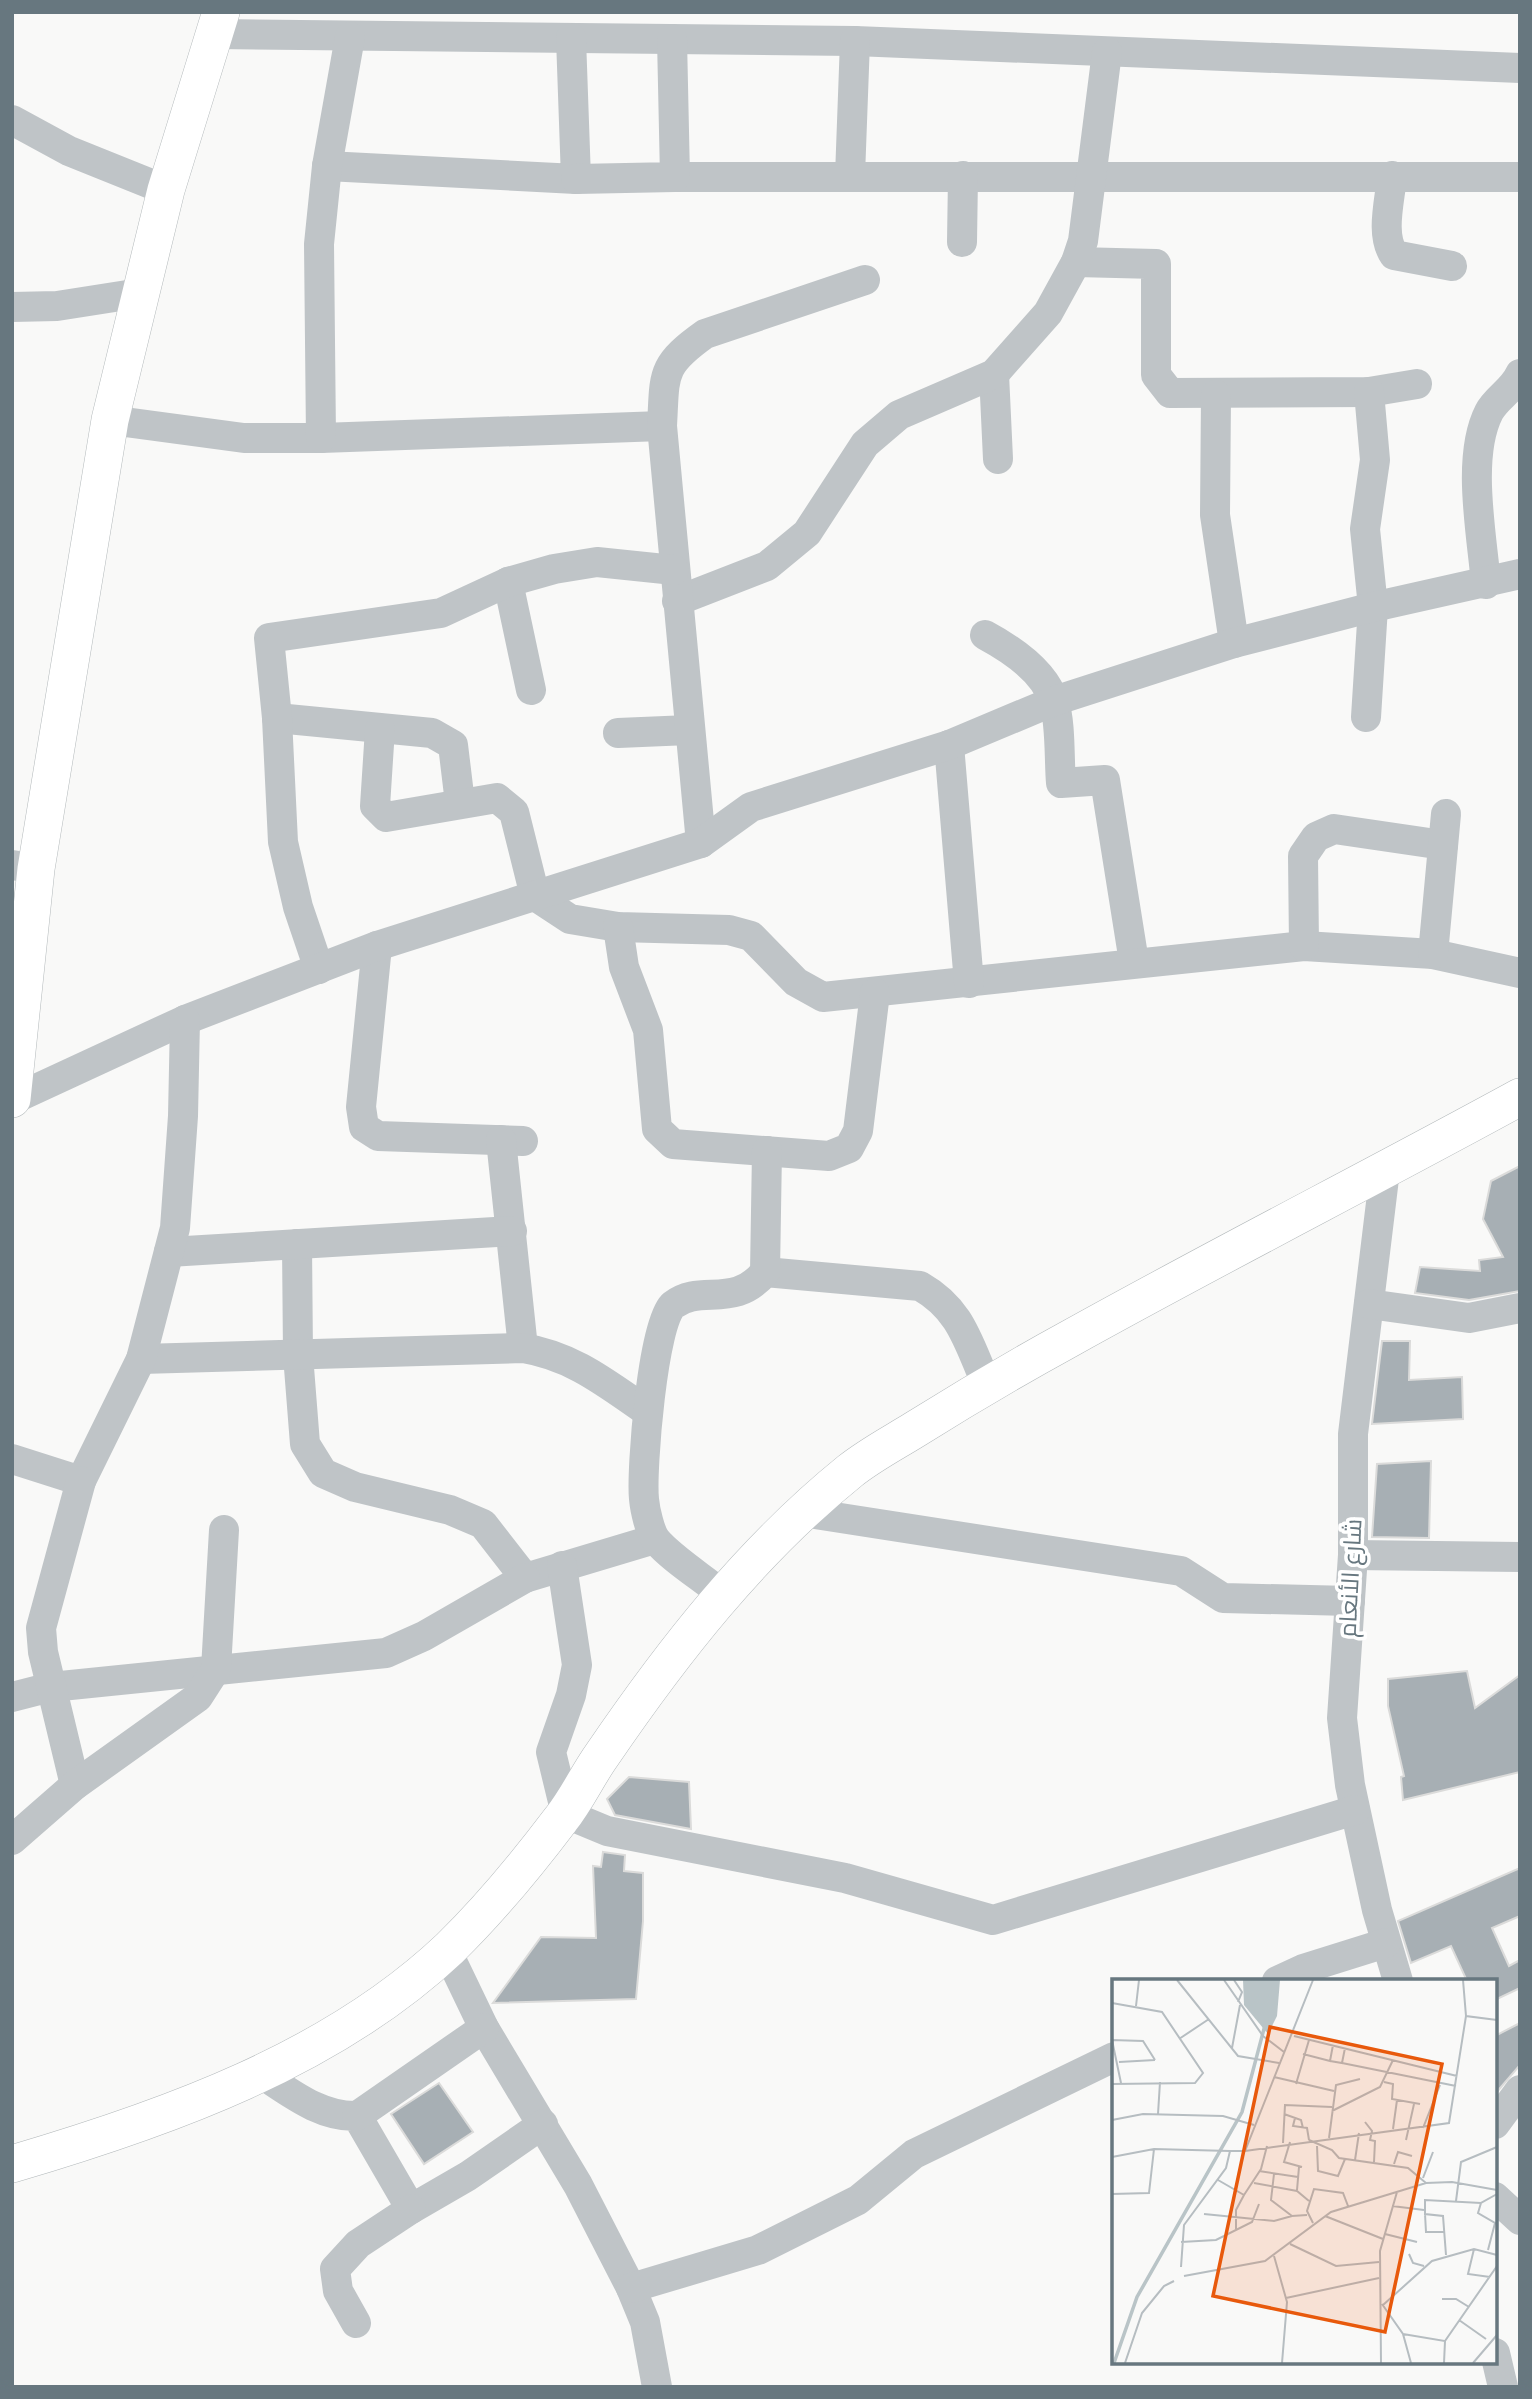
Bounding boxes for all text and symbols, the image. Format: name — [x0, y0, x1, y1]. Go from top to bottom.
street label: شارع الأنعام — [1331, 1518, 1370, 1638]
inset map — [1112, 1979, 1497, 2364]

